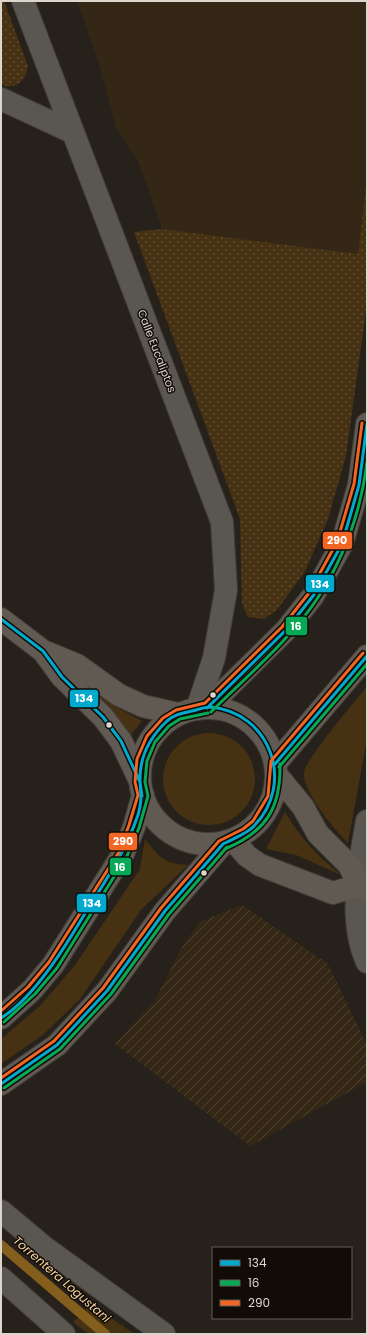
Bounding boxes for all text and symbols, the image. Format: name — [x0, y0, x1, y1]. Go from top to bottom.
street label: Calle Eucaliptos — [134, 307, 180, 395]
line badge: 290 — [322, 531, 353, 550]
text: 290 — [327, 532, 347, 548]
line badge: 134 — [305, 574, 335, 593]
text: 134 — [311, 576, 330, 592]
line badge: 16 — [285, 616, 308, 636]
text: 16 — [290, 618, 302, 634]
line badge: 134 — [69, 689, 99, 708]
text: 134 — [75, 690, 94, 706]
unlabelled marker — [208, 690, 218, 700]
unlabelled marker — [104, 720, 114, 730]
line badge: 290 — [108, 832, 138, 851]
text: 290 — [113, 833, 133, 849]
line badge: 16 — [109, 857, 132, 876]
text: 16 — [114, 859, 126, 875]
unlabelled marker — [199, 868, 209, 878]
line badge: 134 — [76, 893, 107, 913]
text: 134 — [83, 895, 102, 911]
water label: Torrentera Logustani — [10, 1232, 115, 1327]
legend — [212, 1247, 352, 1319]
text: 134 — [248, 1254, 267, 1271]
text: 16 — [248, 1274, 259, 1291]
text: 290 — [248, 1294, 270, 1311]

